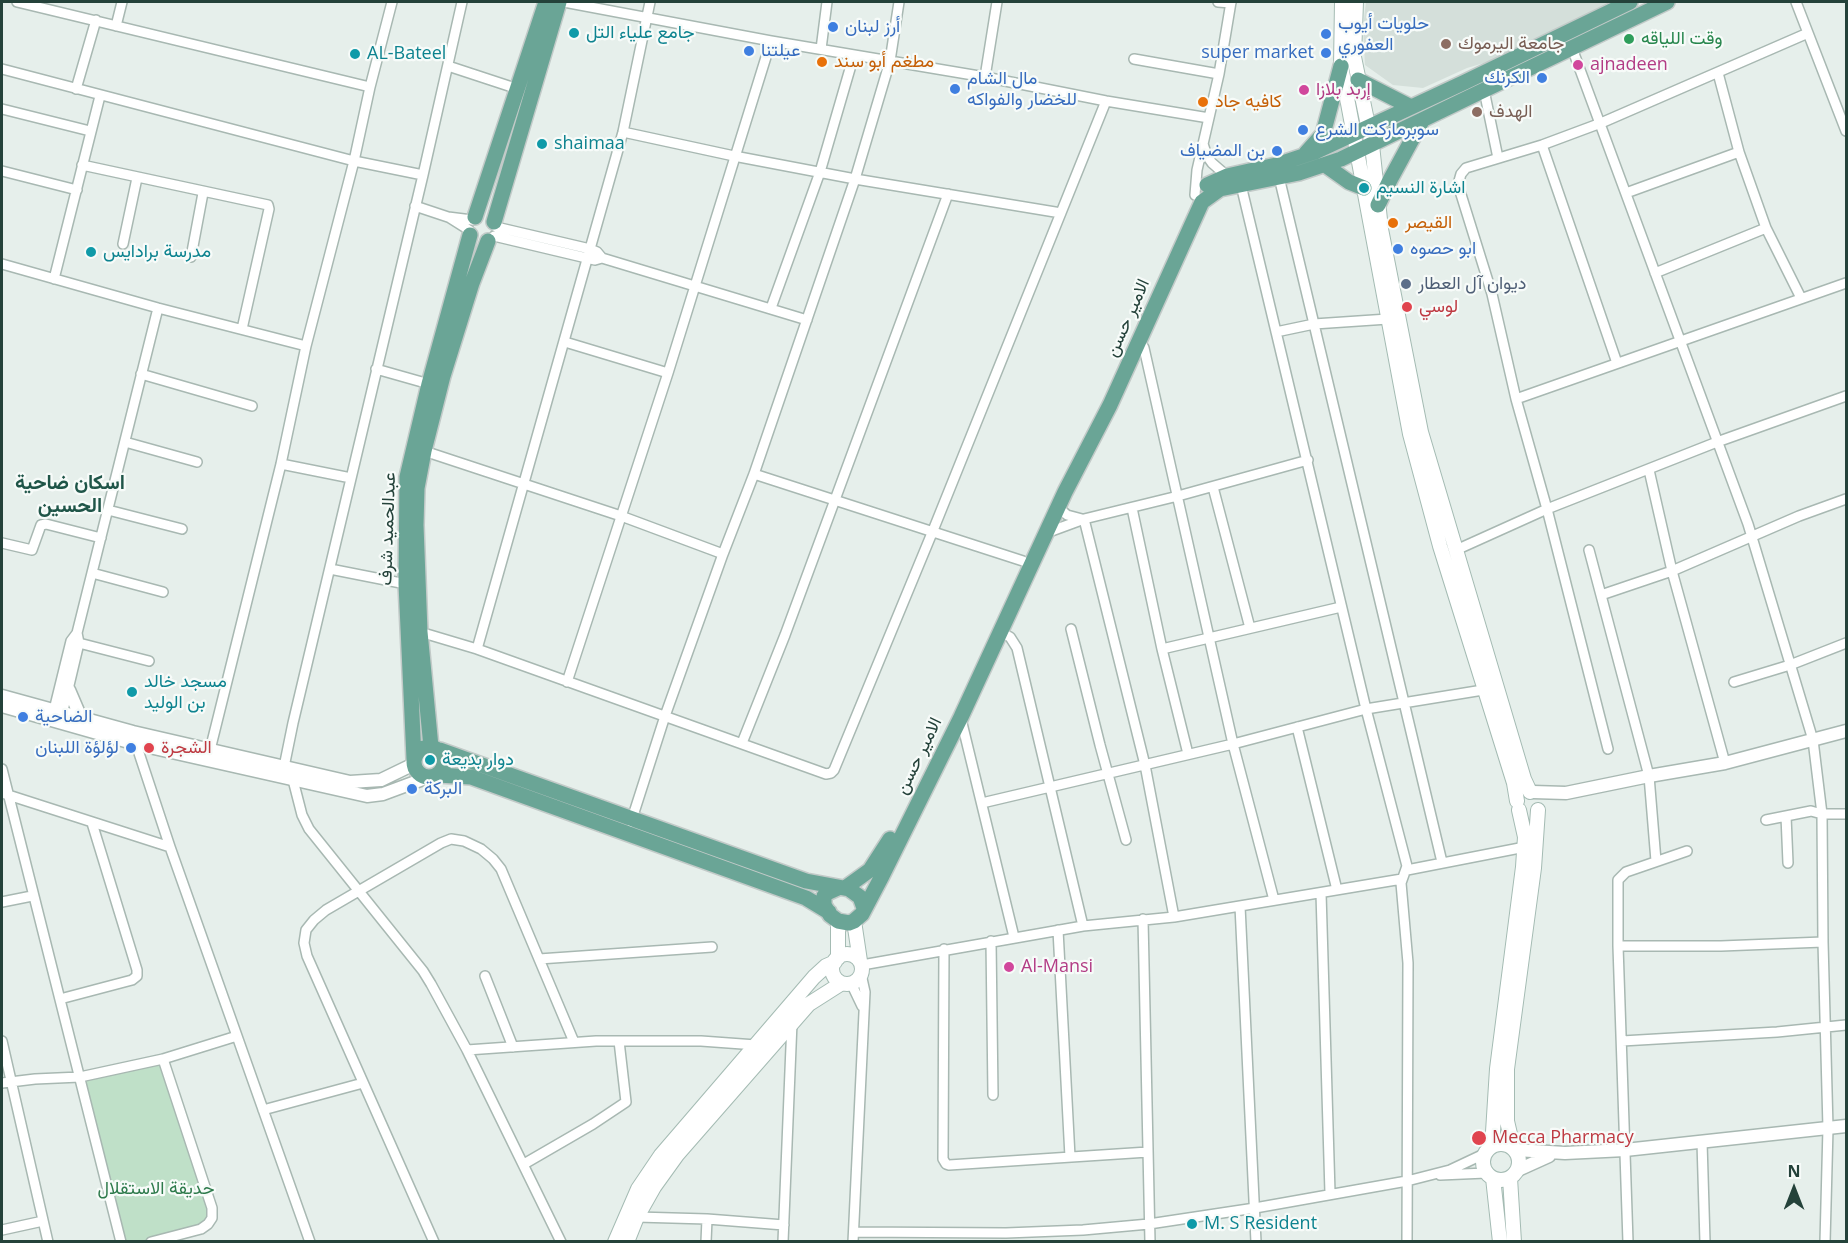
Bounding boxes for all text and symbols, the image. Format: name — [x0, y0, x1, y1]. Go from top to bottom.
place label: حلويات أيوب العفوري — [1338, 13, 1429, 56]
place label: أرز لبنان — [845, 16, 900, 38]
marker: أرز لبنان — [826, 20, 840, 34]
place label: جامع علياء التل — [586, 22, 694, 44]
marker: جامع علياء التل — [567, 26, 581, 40]
marker: حلويات أيوب العفوري — [1319, 27, 1333, 41]
place label: وقت اللياقه — [1641, 28, 1723, 50]
marker: وقت اللياقه — [1622, 32, 1636, 46]
place label: جامعة اليرموك — [1458, 33, 1564, 55]
marker: جامعة اليرموك — [1439, 37, 1453, 51]
place label: عيلتنا — [761, 40, 800, 62]
place label: super market — [1201, 42, 1314, 64]
place label: AL-Bateel — [367, 43, 446, 65]
marker: عيلتنا — [742, 44, 756, 58]
marker: super market — [1319, 46, 1333, 60]
marker: AL-Bateel — [348, 47, 362, 61]
place label: مطغم أبو سند — [834, 51, 934, 73]
place label: ajnadeen — [1590, 54, 1668, 76]
marker: مطغم أبو سند — [815, 55, 829, 69]
marker: ajnadeen — [1571, 58, 1585, 72]
place label: الكرنك — [1484, 67, 1530, 89]
place label: مال الشام للخضار والفواكه — [967, 68, 1077, 110]
marker: الكرنك — [1535, 71, 1549, 85]
place label: إربد بلازا — [1316, 79, 1371, 101]
marker: مال الشام للخضار والفواكه — [948, 82, 962, 96]
marker: إربد بلازا — [1297, 83, 1311, 97]
place label: كافيه جاد — [1215, 91, 1282, 113]
marker: كافيه جاد — [1196, 95, 1210, 109]
place label: الهدف — [1489, 101, 1532, 123]
marker: الهدف — [1470, 105, 1484, 119]
place label: سوبرماركت الشرع — [1315, 119, 1439, 141]
marker: سوبرماركت الشرع — [1296, 123, 1310, 137]
place label: shaimaa — [554, 133, 625, 155]
marker: shaimaa — [535, 137, 549, 151]
place label: بن المضياف — [1180, 140, 1265, 162]
marker: بن المضياف — [1270, 144, 1284, 158]
place label: اشارة النسيم — [1376, 177, 1465, 199]
marker: اشارة النسيم — [1357, 181, 1371, 195]
place label: القيصر — [1405, 212, 1452, 234]
marker: القيصر — [1386, 216, 1400, 230]
place label: ابو حصوه — [1410, 238, 1476, 260]
place label: مدرسة برادايس — [103, 241, 211, 263]
marker: ابو حصوه — [1391, 242, 1405, 256]
marker: مدرسة برادايس — [84, 245, 98, 259]
place label: ديوان آل العطار — [1418, 273, 1526, 295]
street label: الامير حسن — [1101, 276, 1155, 360]
marker: ديوان آل العطار — [1399, 277, 1413, 291]
place label: لوسي — [1419, 296, 1458, 318]
marker: لوسي — [1400, 300, 1414, 314]
district label: اسكان ضاحية الحسين — [15, 471, 125, 518]
street label: عبدالحميد شرف — [375, 472, 401, 586]
place label: مسجد خالد بن الوليد — [144, 671, 227, 714]
marker: مسجد خالد بن الوليد — [125, 685, 139, 699]
place label: الضاحية — [35, 706, 92, 728]
marker: الضاحية — [16, 710, 30, 724]
street label: الامير حسن — [891, 714, 947, 798]
place label: لؤلؤة اللبنان — [35, 737, 119, 759]
place label: الشجرة — [161, 737, 212, 759]
marker: لؤلؤة اللبنان — [124, 741, 138, 755]
marker: الشجرة — [142, 741, 156, 755]
place label: دوار بديعة — [442, 749, 514, 771]
marker: دوار بديعة — [423, 753, 437, 767]
place label: البركة — [424, 778, 462, 800]
marker: البركة — [405, 782, 419, 796]
place label: Al-Mansi — [1021, 956, 1093, 978]
marker: Al-Mansi — [1002, 960, 1016, 974]
place label: Mecca Pharmacy — [1492, 1127, 1634, 1149]
marker: Mecca Pharmacy — [1470, 1129, 1488, 1147]
north arrow — [1764, 1159, 1824, 1219]
text: N — [1787, 1160, 1801, 1182]
park label: حديقة الاستقلال — [97, 1178, 215, 1200]
place label: M. S Resident — [1204, 1213, 1317, 1235]
marker: M. S Resident — [1185, 1217, 1199, 1231]

